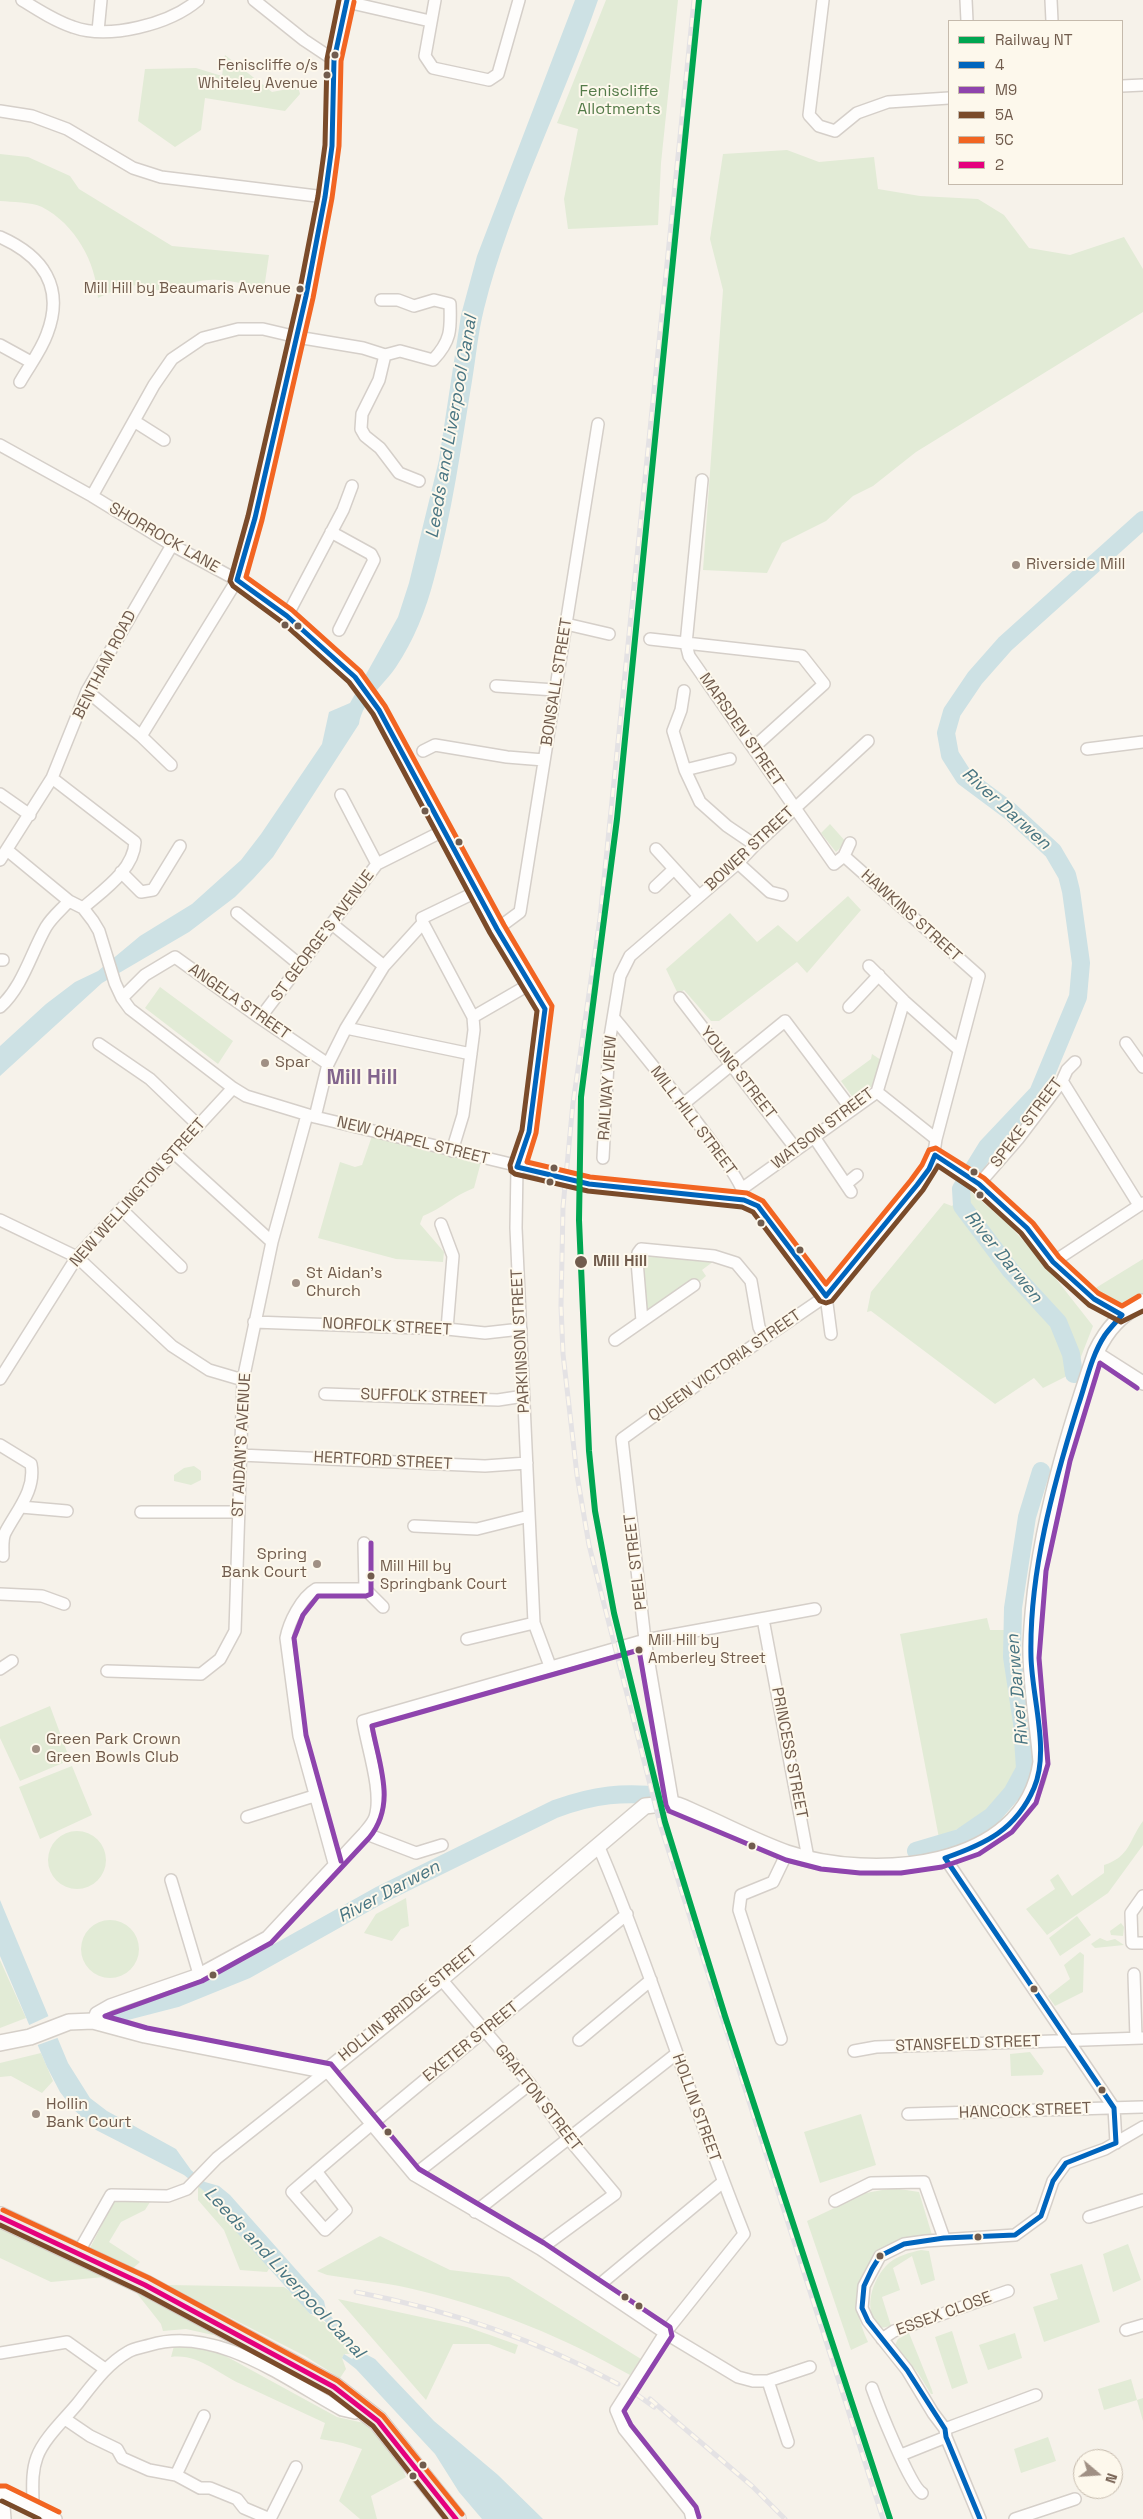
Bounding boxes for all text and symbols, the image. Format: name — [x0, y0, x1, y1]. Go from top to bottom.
legend — [948, 20, 1123, 185]
text: Railway NT — [995, 30, 1073, 49]
unlabelled marker — [330, 50, 340, 60]
text: 4 — [995, 55, 1004, 74]
place label: Feniscliffe o/s Whiteley Avenue — [198, 57, 318, 92]
marker: Feniscliffe o/s Whiteley Avenue — [322, 70, 332, 80]
text: M9 — [995, 80, 1017, 99]
park label: Feniscliffe Allotments — [577, 82, 661, 120]
text: 5A — [995, 105, 1013, 124]
text: 5C — [995, 130, 1014, 149]
text: 2 — [995, 155, 1004, 174]
place label: Mill Hill by Beaumaris Avenue — [84, 280, 291, 298]
marker: Mill Hill by Beaumaris Avenue — [295, 284, 305, 294]
water label: Leeds and Liverpool Canal — [422, 314, 482, 540]
street label: SHORROCK LANE — [105, 499, 223, 577]
place label: Riverside Mill — [1026, 555, 1125, 575]
marker: Riverside Mill — [1010, 559, 1022, 571]
street label: BENTHAM ROAD — [69, 607, 141, 723]
street label: BONSALL STREET — [537, 617, 577, 747]
unlabelled marker — [280, 620, 290, 630]
unlabelled marker — [293, 621, 303, 631]
street label: MARSDEN STREET — [695, 669, 787, 791]
water label: River Darwen — [957, 763, 1055, 855]
street label: BOWER STREET — [702, 803, 798, 895]
unlabelled marker — [420, 806, 430, 816]
unlabelled marker — [454, 837, 464, 847]
street label: HAWKINS STREET — [857, 866, 965, 966]
street label: ST GEORGE'S AVENUE — [267, 867, 379, 1005]
street label: ANGELA STREET — [185, 960, 293, 1044]
street label: YOUNG STREET — [696, 1023, 780, 1123]
street label: RAILWAY VIEW — [595, 1035, 621, 1141]
place label: Spar — [275, 1053, 310, 1073]
marker: Spar — [259, 1057, 271, 1069]
street label: MILL HILL STREET — [646, 1063, 740, 1179]
district label: Mill Hill — [326, 1065, 398, 1091]
street label: SPEKE STREET — [987, 1074, 1067, 1172]
street label: WATSON STREET — [768, 1084, 878, 1174]
street label: NEW CHAPEL STREET — [335, 1113, 491, 1169]
street label: NEW WELLINGTON STREET — [66, 1115, 210, 1271]
unlabelled marker — [549, 1163, 559, 1173]
unlabelled marker — [969, 1167, 979, 1177]
unlabelled marker — [545, 1177, 555, 1187]
unlabelled marker — [975, 1190, 985, 1200]
water label: River Darwen — [959, 1207, 1047, 1307]
unlabelled marker — [756, 1218, 766, 1228]
unlabelled marker — [795, 1245, 805, 1255]
place label: Mill Hill — [593, 1252, 647, 1272]
marker: Mill Hill — [573, 1254, 589, 1270]
place label: St Aidan’s Church — [306, 1264, 383, 1302]
street label: PARKINSON STREET — [508, 1268, 534, 1414]
marker: St Aidan’s Church — [290, 1277, 302, 1289]
street label: QUEEN VICTORIA STREET — [645, 1306, 805, 1426]
street label: NORFOLK STREET — [322, 1314, 452, 1340]
street label: ST AIDAN'S AVENUE — [229, 1372, 255, 1518]
street label: SUFFOLK STREET — [360, 1385, 488, 1409]
street label: HERTFORD STREET — [313, 1448, 453, 1474]
street label: PEEL STREET — [621, 1513, 651, 1611]
place label: Spring Bank Court — [221, 1545, 307, 1583]
marker: Spring Bank Court — [311, 1558, 323, 1570]
place label: Mill Hill by Springbank Court — [380, 1558, 507, 1593]
marker: Mill Hill by Springbank Court — [366, 1571, 376, 1581]
place label: Mill Hill by Amberley Street — [648, 1632, 766, 1667]
water label: River Darwen — [1002, 1633, 1034, 1747]
marker: Mill Hill by Amberley Street — [634, 1645, 644, 1655]
street label: PRINCESS STREET — [767, 1686, 811, 1820]
place label: Green Park Crown Green Bowls Club — [46, 1730, 181, 1768]
marker: Green Park Crown Green Bowls Club — [30, 1743, 42, 1755]
unlabelled marker — [747, 1841, 757, 1851]
water label: River Darwen — [334, 1856, 444, 1928]
street label: HOLLIN BRIDGE STREET — [335, 1942, 481, 2066]
unlabelled marker — [208, 1970, 218, 1980]
unlabelled marker — [1029, 1984, 1039, 1994]
street label: EXETER STREET — [419, 1998, 523, 2086]
street label: STANSFELD STREET — [895, 2032, 1041, 2056]
street label: GRAFTON STREET — [490, 2041, 586, 2155]
street label: HOLLIN STREET — [668, 2051, 724, 2165]
unlabelled marker — [1097, 2085, 1107, 2095]
place label: Hollin Bank Court — [46, 2095, 132, 2133]
street label: HANCOCK STREET — [958, 2099, 1092, 2123]
marker: Hollin Bank Court — [30, 2108, 42, 2120]
unlabelled marker — [383, 2127, 393, 2137]
water label: Leeds and Liverpool Canal — [199, 2183, 369, 2363]
unlabelled marker — [973, 2232, 983, 2242]
unlabelled marker — [875, 2251, 885, 2261]
street label: ESSEX CLOSE — [894, 2288, 994, 2340]
unlabelled marker — [620, 2292, 630, 2302]
unlabelled marker — [634, 2301, 644, 2311]
north arrow — [1073, 2449, 1123, 2499]
unlabelled marker — [418, 2460, 428, 2470]
unlabelled marker — [408, 2471, 418, 2481]
text: N — [1101, 2471, 1121, 2486]

